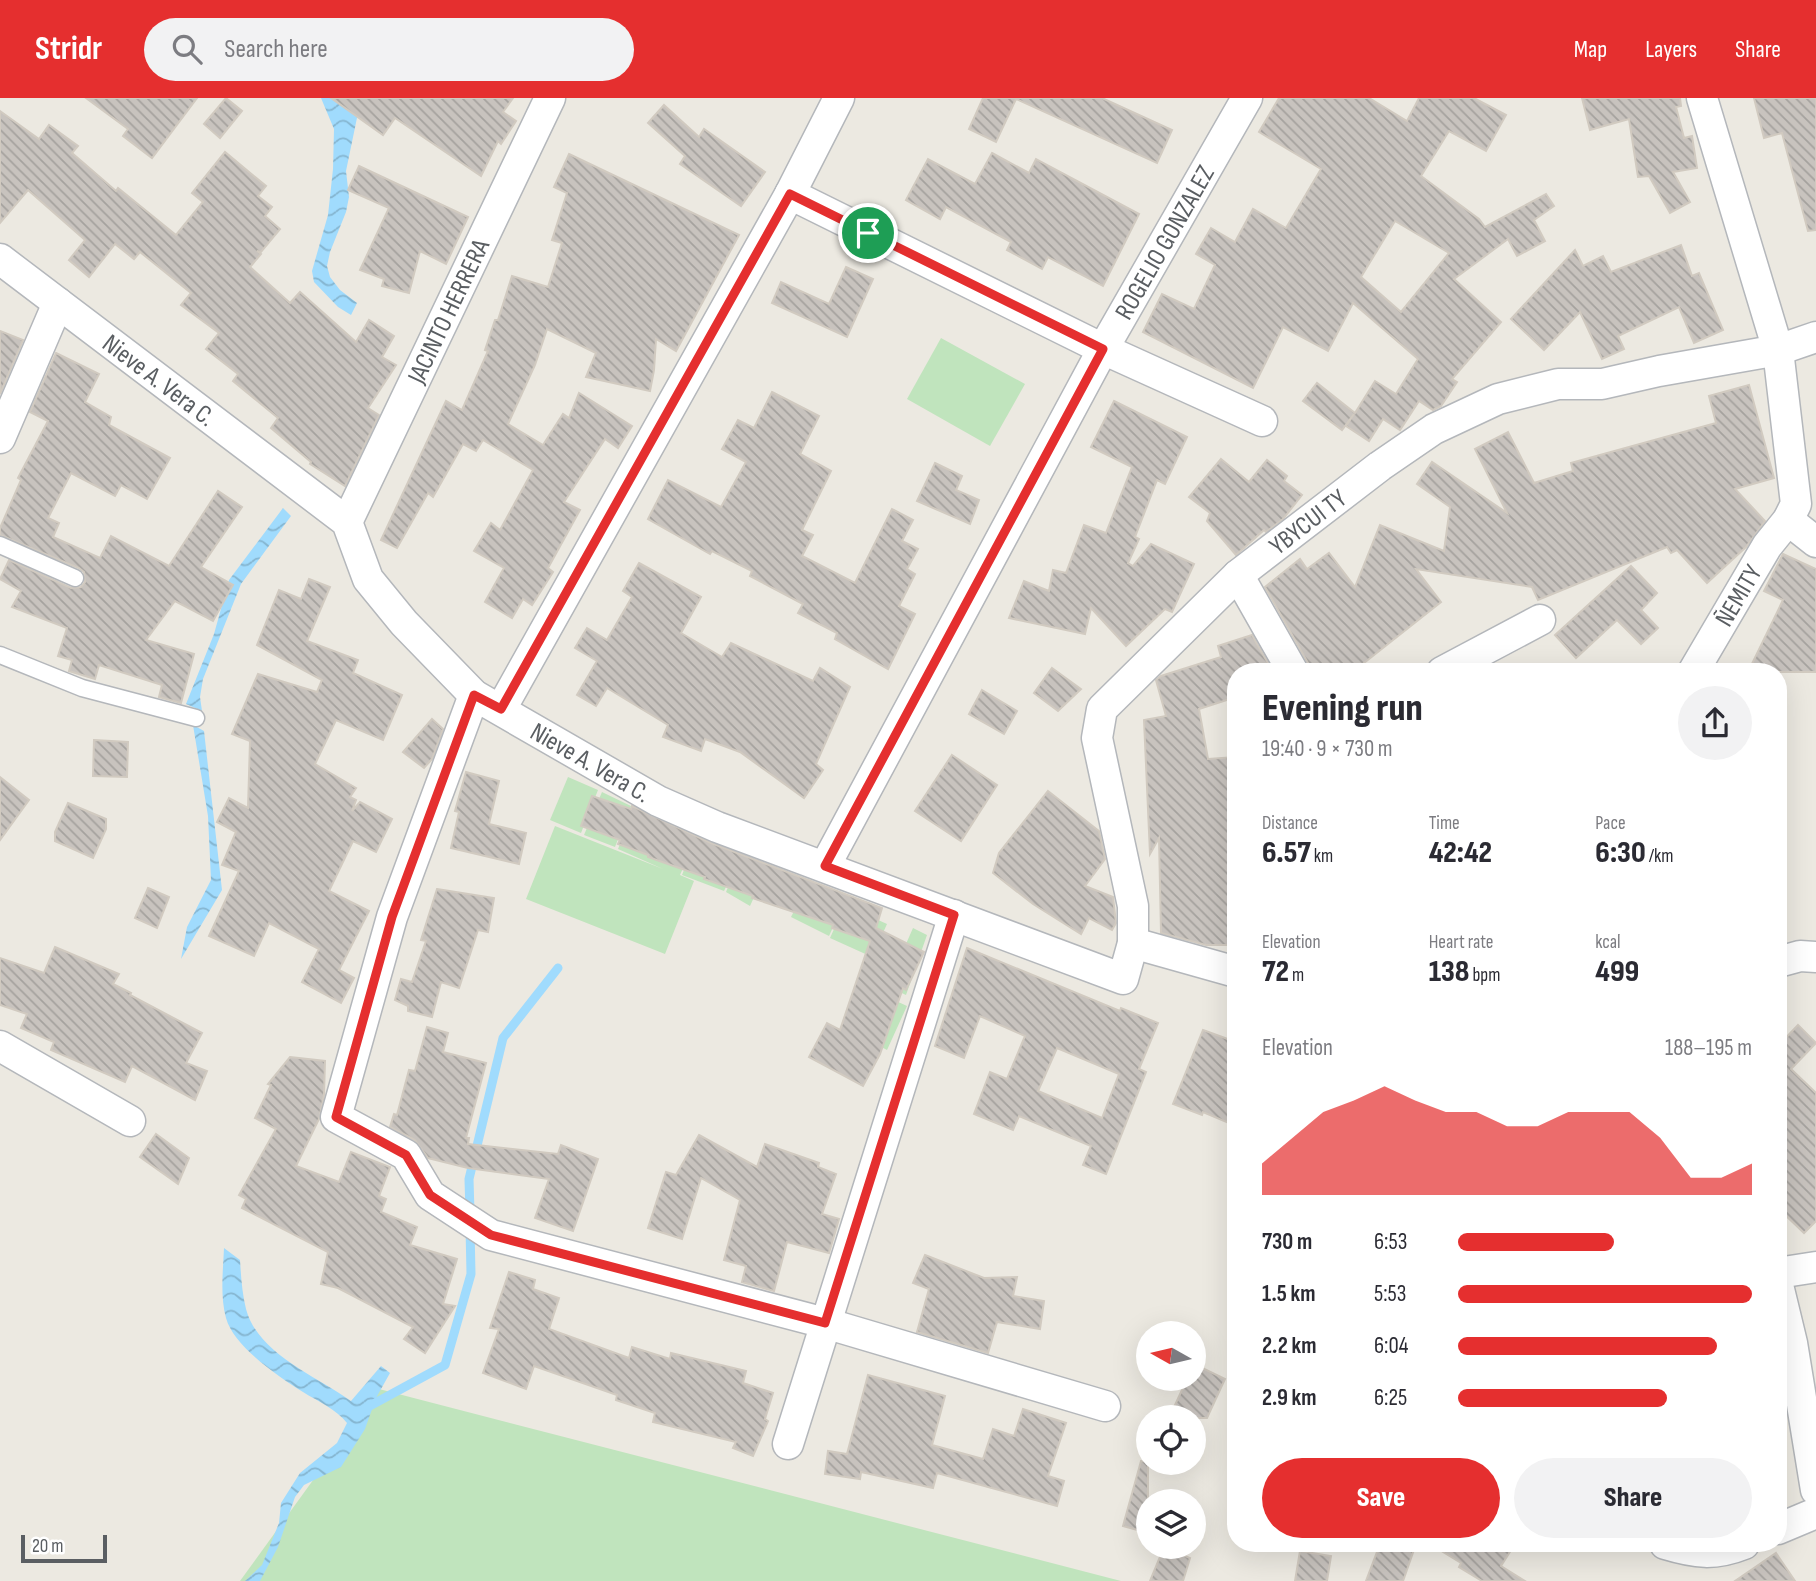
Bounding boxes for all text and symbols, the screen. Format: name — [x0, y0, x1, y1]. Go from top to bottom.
search box — [144, 18, 634, 81]
text: Stridr — [35, 29, 102, 69]
icon: search — [168, 30, 206, 68]
text: Search here — [224, 34, 328, 65]
text: Map — [1574, 35, 1607, 64]
text: Layers — [1645, 35, 1697, 64]
text: Share — [1735, 35, 1781, 64]
street label: ROGELIO GONZALEZ — [1109, 160, 1222, 326]
pin — [838, 203, 898, 263]
icon: arrive — [849, 214, 887, 252]
street label: JACINTO HERRERA — [401, 234, 497, 390]
street label: Nieve A. Vera C. — [96, 328, 221, 434]
street label: YBYCUI TY — [1264, 483, 1353, 562]
street label: ÑEMITY — [1709, 560, 1770, 632]
text: Evening run — [1262, 686, 1423, 731]
button: share — [1678, 686, 1752, 760]
street label: Nieve A. Vera C. — [524, 717, 655, 810]
text: 19:40 · 9 × 730 m — [1262, 735, 1393, 763]
text: Distance — [1262, 812, 1318, 835]
text: Time — [1429, 812, 1460, 835]
text: Pace — [1595, 812, 1626, 835]
text: 6.57 — [1262, 835, 1311, 871]
text: 42:42 — [1429, 835, 1492, 871]
text: 6:30 — [1595, 835, 1646, 871]
text: km — [1311, 845, 1333, 868]
text: /km — [1646, 845, 1673, 868]
text: Elevation — [1262, 931, 1321, 954]
text: Heart rate — [1429, 931, 1494, 954]
text: kcal — [1595, 931, 1620, 954]
text: 72 — [1262, 954, 1289, 990]
text: 138 — [1429, 954, 1469, 990]
text: 499 — [1595, 954, 1639, 990]
text: m — [1289, 964, 1304, 987]
text: bpm — [1469, 964, 1500, 987]
text: Elevation — [1262, 1034, 1333, 1062]
text: 188–195 m — [1665, 1034, 1752, 1062]
text: 730 m — [1262, 1228, 1312, 1256]
text: 6:53 — [1374, 1228, 1407, 1256]
text: 1.5 km — [1262, 1280, 1315, 1308]
text: 5:53 — [1374, 1280, 1406, 1308]
north arrow — [1136, 1321, 1206, 1391]
map controls — [1136, 1321, 1206, 1559]
text: 2.2 km — [1262, 1332, 1316, 1360]
text: 6:04 — [1374, 1332, 1408, 1360]
text: 2.9 km — [1262, 1384, 1316, 1412]
text: 6:25 — [1374, 1384, 1407, 1412]
button: locate — [1136, 1405, 1206, 1475]
button: Save — [1262, 1458, 1500, 1538]
button: Share — [1514, 1458, 1752, 1538]
button: layers — [1136, 1489, 1206, 1559]
scale bar — [21, 1532, 107, 1564]
text: 20 m — [32, 1535, 64, 1558]

